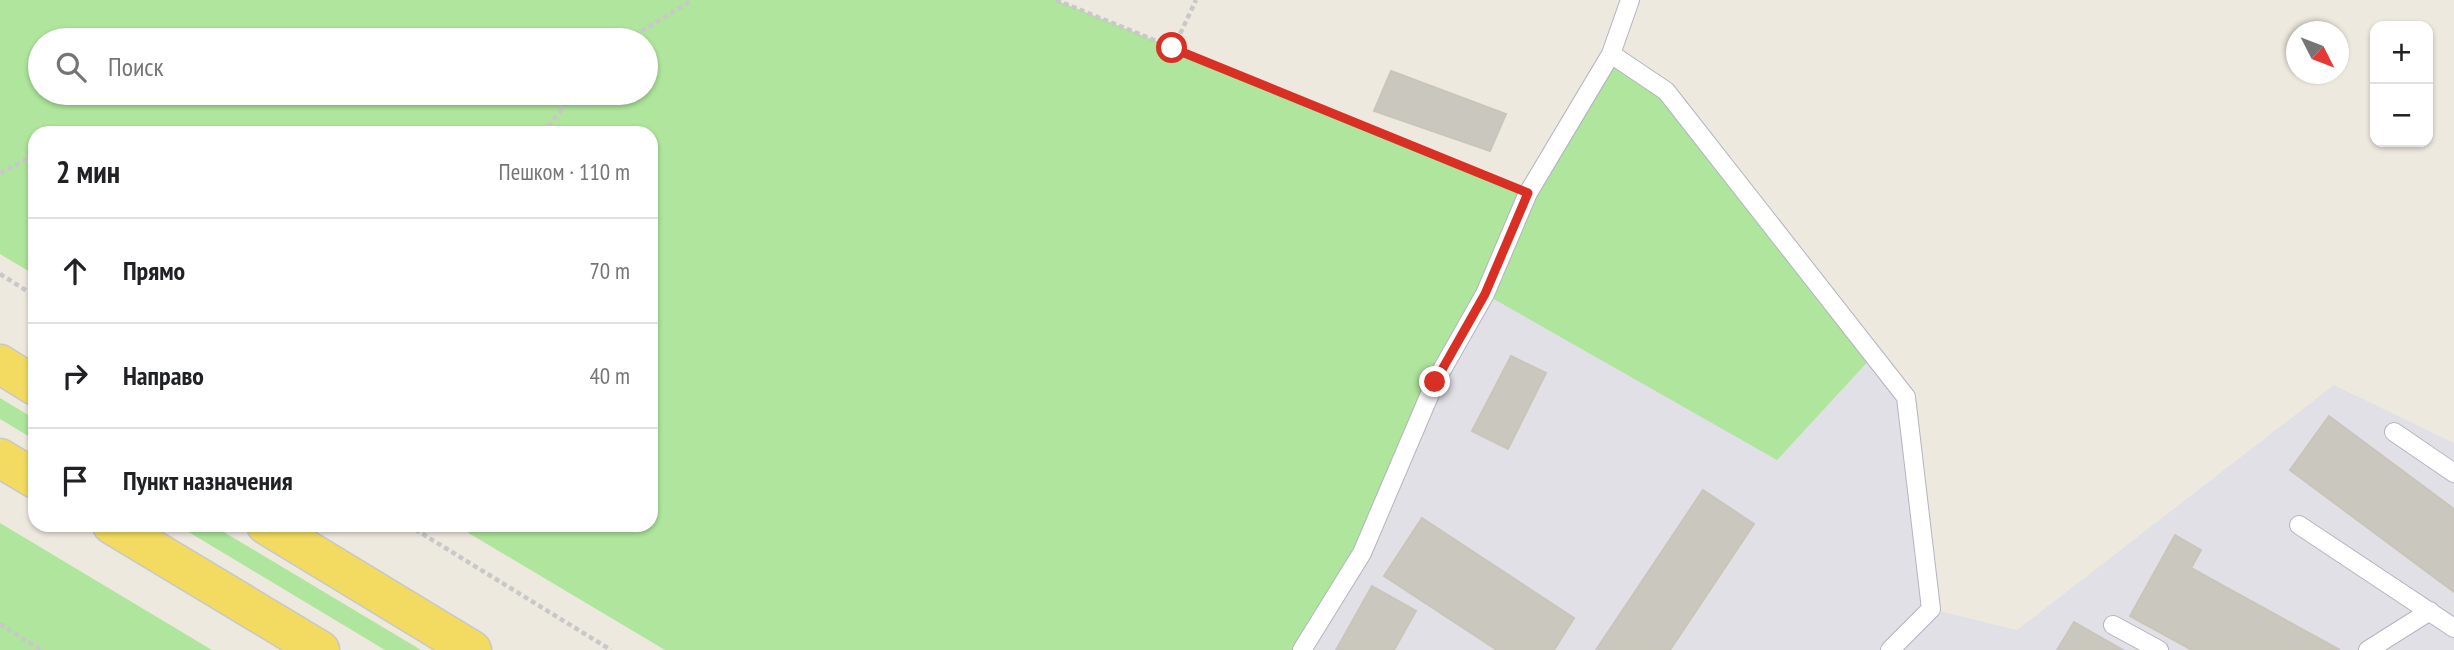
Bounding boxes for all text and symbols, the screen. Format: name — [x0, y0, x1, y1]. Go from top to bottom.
north arrow — [2286, 21, 2349, 84]
map controls — [2370, 21, 2433, 147]
button: + — [2370, 21, 2433, 84]
search box — [28, 28, 658, 105]
route start — [1156, 32, 1187, 63]
icon: search — [52, 48, 90, 86]
text: Поиск — [108, 50, 164, 83]
button: − — [2370, 84, 2433, 147]
text: 2 мин — [56, 152, 120, 191]
text: Пешком · 110 m — [499, 157, 630, 186]
icon: ahead — [56, 252, 94, 290]
text: Прямо — [123, 254, 185, 287]
text: 70 m — [589, 256, 630, 285]
icon: right — [56, 357, 94, 395]
text: Направо — [123, 359, 204, 392]
text: 40 m — [589, 361, 630, 390]
route end — [1419, 366, 1450, 397]
icon: arrive — [56, 462, 94, 500]
text: Пункт назначения — [123, 464, 293, 497]

